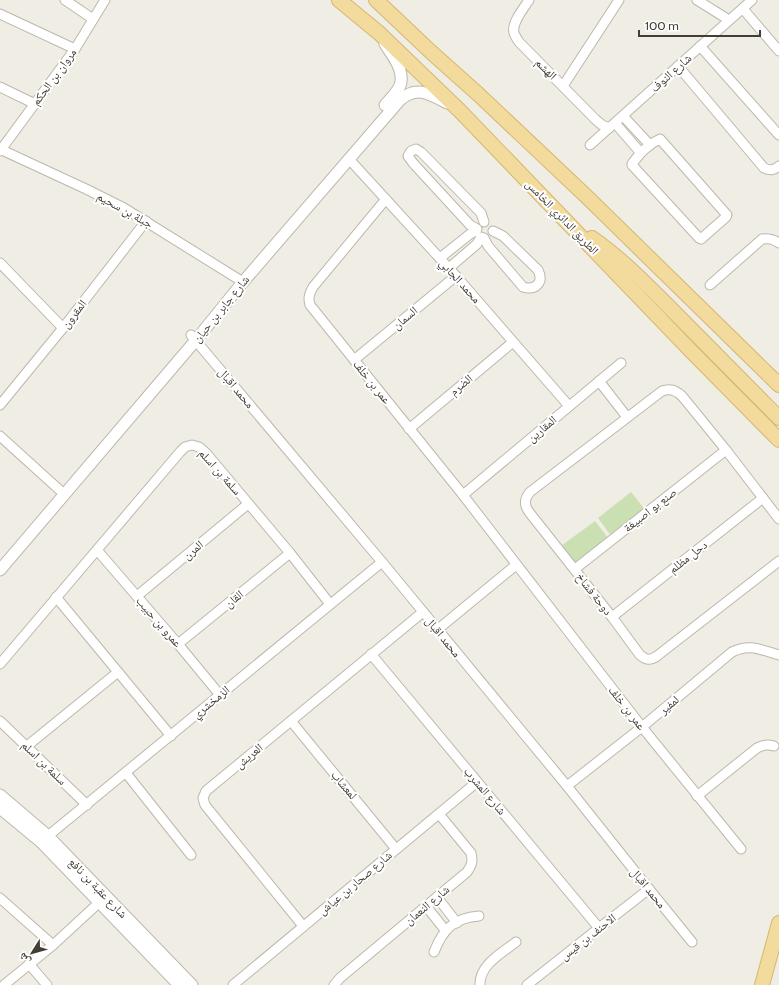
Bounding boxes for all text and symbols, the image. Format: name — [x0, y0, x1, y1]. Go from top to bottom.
scale bar — [639, 12, 760, 38]
text: 100 m — [645, 18, 679, 33]
street label: مروان بن الحكم — [28, 45, 80, 109]
street label: شارع النوف — [647, 50, 695, 96]
street label: الهشم — [532, 55, 560, 83]
street label: الطريق الدائري الخامس — [521, 176, 602, 260]
street label: جبلة بن سحيم — [94, 188, 156, 232]
street label: محمد الجابي — [434, 255, 484, 308]
street label: شارع جابر بن حيان — [189, 272, 253, 346]
street label: المقرون — [58, 296, 90, 331]
street label: السمان — [389, 303, 420, 332]
street label: عمر بن خلف — [350, 357, 395, 407]
street label: محمد اقبال — [215, 364, 258, 411]
street label: الضرم — [446, 371, 476, 399]
street label: المقارين — [524, 412, 560, 445]
street label: سلمة بن اسلم — [195, 445, 245, 499]
street label: صنع بو اصبيغة — [620, 484, 680, 535]
street label: المرن — [179, 537, 206, 563]
street label: دحل مظلم — [665, 537, 711, 577]
street label: دوحة فشاخ — [573, 569, 616, 618]
street label: القان — [221, 586, 246, 611]
street label: عمرو بن حبيب — [133, 593, 186, 650]
street label: محمد اقبال — [422, 613, 464, 660]
street label: الزمخشري — [189, 682, 235, 724]
street label: عمر بن خلف — [605, 683, 649, 733]
street label: لمفير — [655, 692, 682, 718]
street label: سلمة بن اسلم — [18, 737, 70, 789]
street label: العريش — [232, 740, 266, 772]
street label: شارع المشرب — [460, 764, 510, 818]
street label: لمعشاب — [328, 767, 361, 802]
street label: شارع صحار بن عياش — [315, 847, 395, 919]
street label: شارع عقبة بن نافع — [65, 854, 131, 922]
street label: محمد اقبال — [627, 864, 669, 911]
street label: شارع النعمان — [401, 881, 453, 929]
street label: الاحنف بن قيس — [557, 910, 619, 964]
north arrow — [12, 933, 52, 973]
text: ش — [15, 949, 34, 968]

